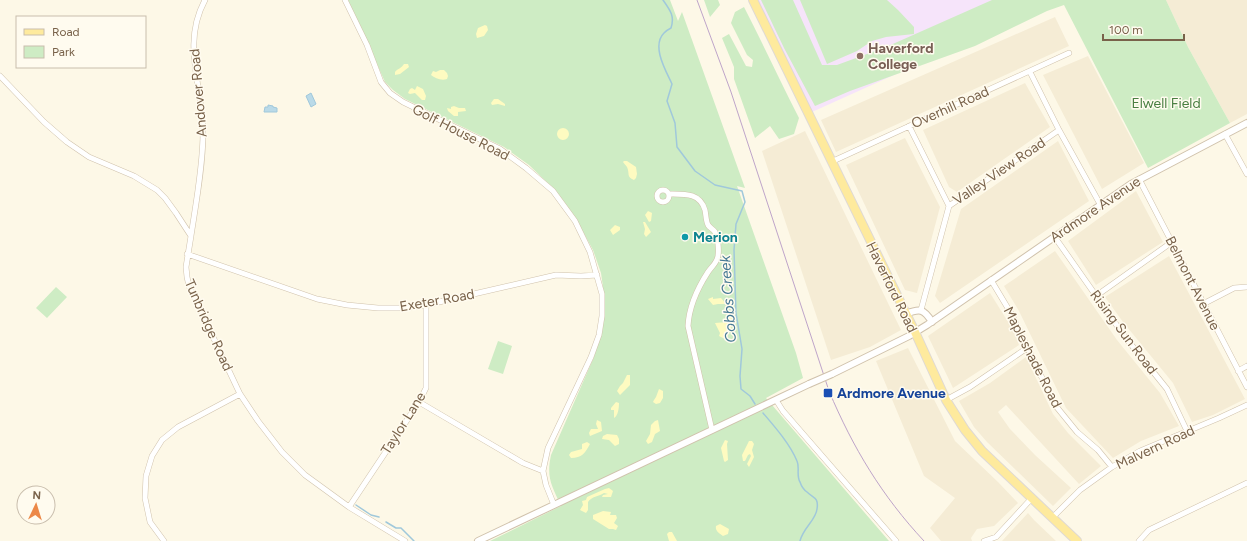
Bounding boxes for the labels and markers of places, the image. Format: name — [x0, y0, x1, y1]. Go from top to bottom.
place label: Haverford College — [868, 40, 934, 73]
marker: Haverford College — [855, 51, 865, 61]
place label: Merion — [693, 229, 738, 246]
marker: Merion — [680, 232, 690, 242]
place label: Ardmore Avenue — [837, 385, 946, 402]
marker: Ardmore Avenue — [822, 387, 834, 399]

